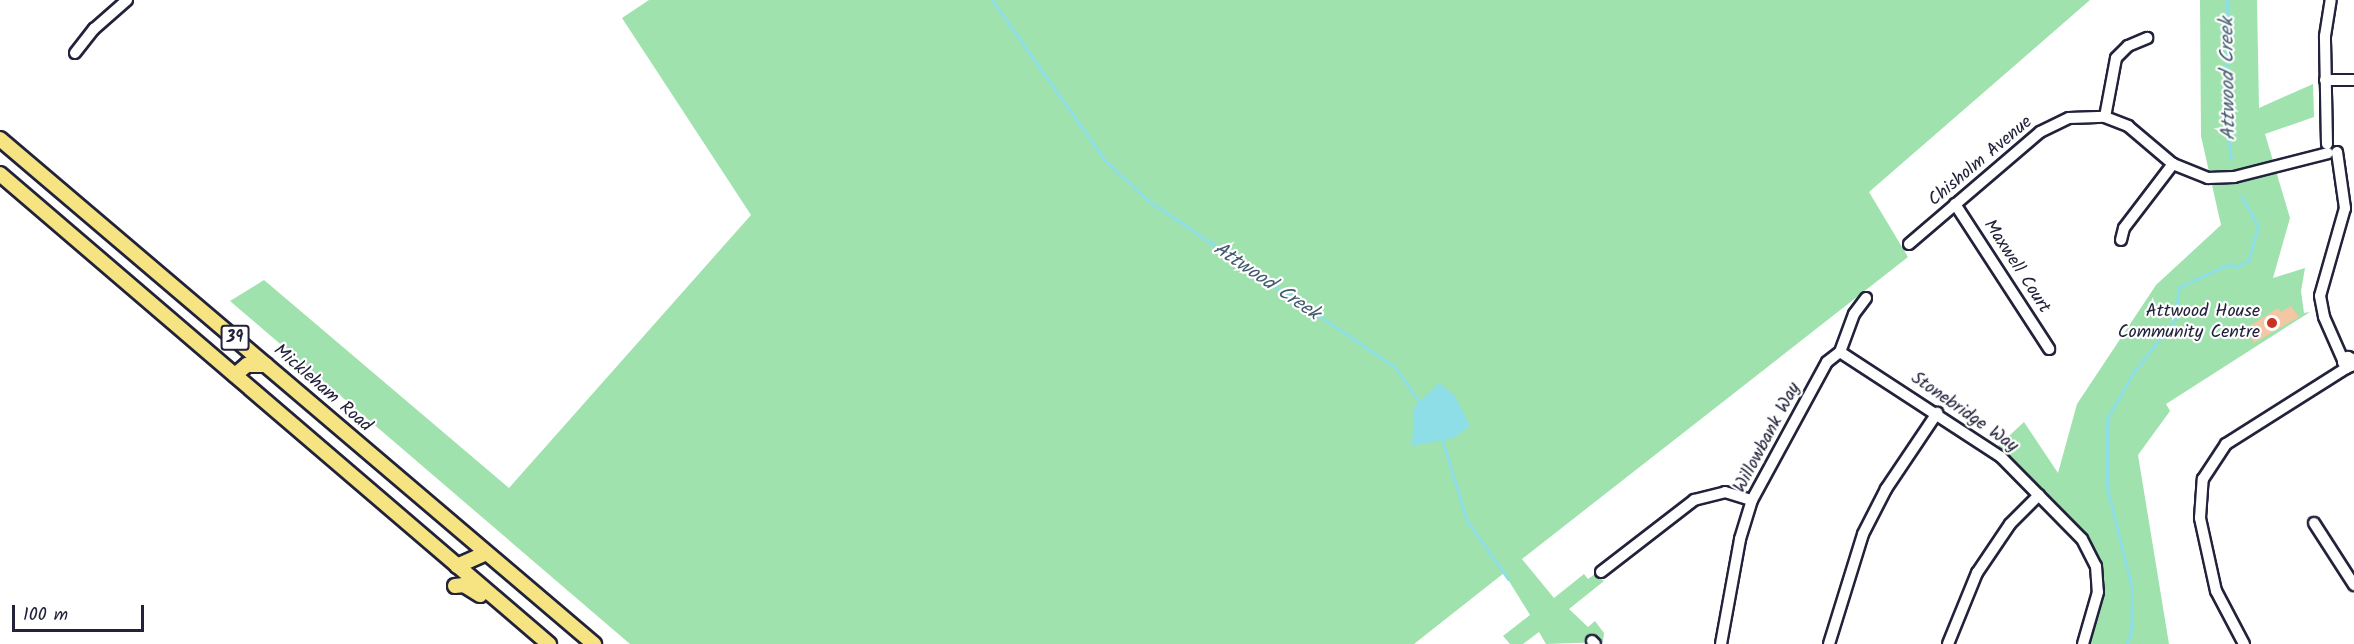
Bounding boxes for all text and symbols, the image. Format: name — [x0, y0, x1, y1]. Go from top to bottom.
water label: Attwood Creek — [2216, 17, 2242, 141]
street label: Chisholm Avenue — [1925, 112, 2037, 212]
street label: Maxwell Court — [1978, 216, 2054, 318]
water label: Attwood Creek — [1208, 238, 1324, 326]
place label: Attwood House Community Centre — [2118, 302, 2260, 344]
marker: Attwood House Community Centre — [2265, 316, 2279, 330]
road number: 39 — [220, 325, 250, 351]
street label: Mickleham Road — [268, 340, 376, 438]
street label: Stonebridge Way — [1906, 368, 2022, 458]
street label: Willowbank Way — [1730, 379, 1806, 497]
scale bar — [15, 593, 147, 631]
text: 100 m — [23, 601, 68, 630]

